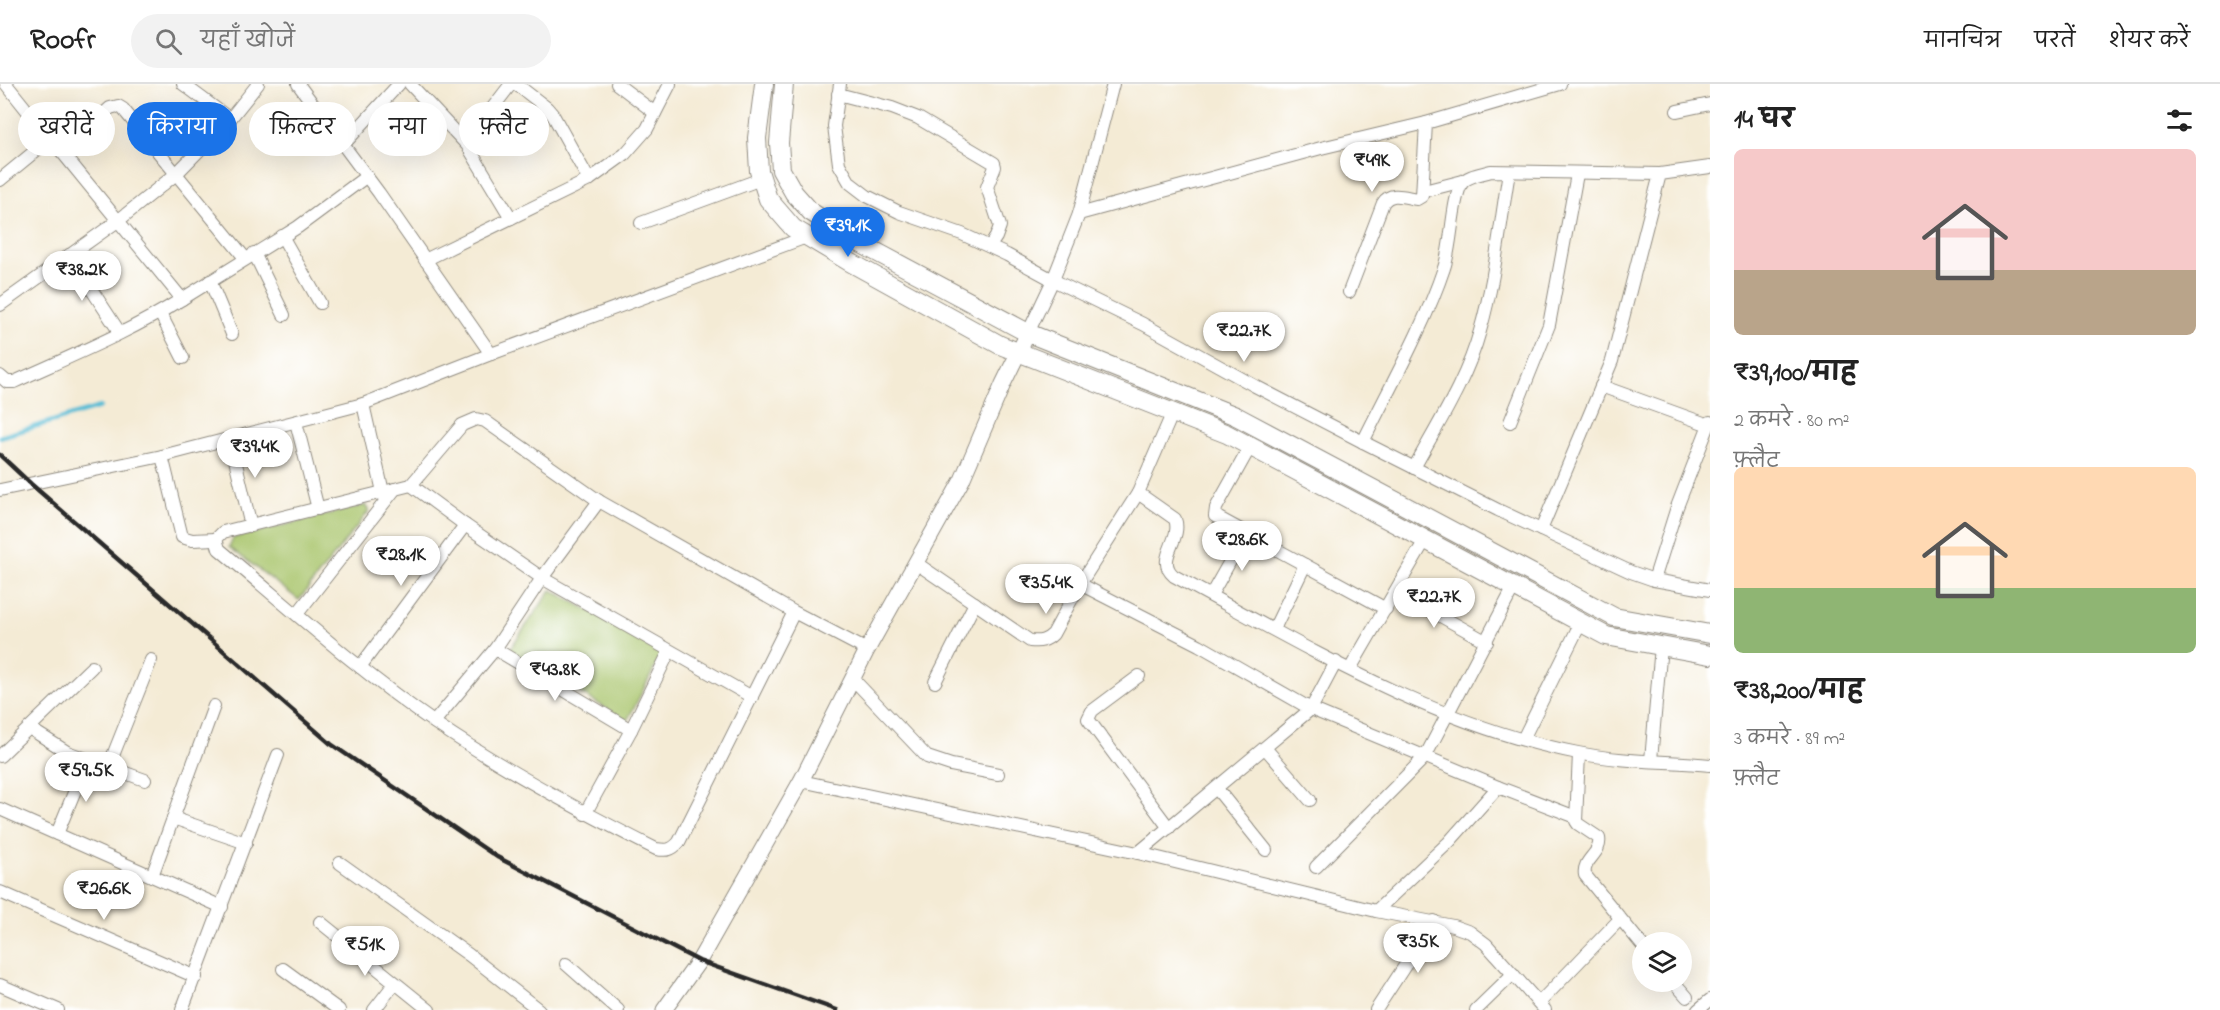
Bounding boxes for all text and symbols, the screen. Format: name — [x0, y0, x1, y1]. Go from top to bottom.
search box — [131, 14, 551, 68]
text: Roofr — [30, 21, 95, 62]
icon: search — [152, 25, 185, 58]
text: यहाँ खोजें — [200, 26, 295, 58]
text: मानचित्र — [1924, 27, 2001, 57]
text: परतें — [2034, 27, 2075, 57]
text: शेयर करें — [2108, 27, 2190, 57]
chip: खरीदें — [18, 102, 115, 156]
chip: किराया — [127, 102, 237, 156]
chip: फ़िल्टर — [249, 102, 356, 156]
chip: नया — [368, 102, 447, 156]
chip: फ़्लैट — [459, 102, 549, 156]
text: 14 घर — [1734, 102, 1794, 140]
icon: filters — [2163, 104, 2196, 137]
pin: ₹49K — [1336, 142, 1408, 193]
text: ₹49K — [1354, 147, 1390, 176]
icon: home — [1911, 188, 2019, 296]
pin: ₹39.1K — [799, 207, 897, 258]
text: ₹39.1K — [825, 212, 871, 241]
pin: ₹38.2K — [33, 251, 131, 302]
text: ₹38.2K — [56, 256, 108, 285]
pin: ₹22.7K — [1195, 312, 1293, 363]
text: ₹22.7K — [1217, 317, 1271, 346]
text: ₹39,100/माह — [1734, 355, 1857, 393]
text: 2 कमरे · 80 m² — [1734, 407, 1849, 436]
pin: ₹39.4K — [206, 428, 304, 479]
text: ₹39.4K — [231, 433, 279, 462]
text: फ़्लैट — [1734, 448, 1780, 477]
icon: home — [1911, 506, 2019, 614]
pin: ₹28.6K — [1193, 521, 1291, 572]
text: ₹28.6K — [1216, 526, 1268, 555]
pin: ₹28.1K — [352, 536, 450, 587]
text: ₹28.1K — [376, 541, 426, 570]
pin: ₹35.4K — [997, 564, 1095, 615]
text: ₹35.4K — [1019, 569, 1073, 598]
pin: ₹22.7K — [1385, 578, 1483, 629]
text: ₹22.7K — [1407, 583, 1461, 612]
pin: ₹43.8K — [506, 651, 604, 702]
text: ₹43.8K — [530, 656, 580, 685]
text: ₹38,200/माह — [1734, 673, 1864, 711]
text: 3 कमरे · 89 m² — [1734, 725, 1845, 754]
pin: ₹59.5K — [37, 752, 135, 803]
text: ₹59.5K — [59, 757, 113, 786]
text: फ़्लैट — [1734, 766, 1780, 795]
pin: ₹26.6K — [55, 870, 153, 921]
text: ₹26.6K — [77, 875, 131, 904]
pin: ₹35K — [1382, 923, 1454, 974]
pin: ₹51K — [329, 926, 401, 977]
text: ₹35K — [1397, 928, 1439, 957]
text: ₹51K — [345, 931, 385, 960]
map controls — [1632, 932, 1692, 992]
button: layers — [1632, 932, 1692, 992]

